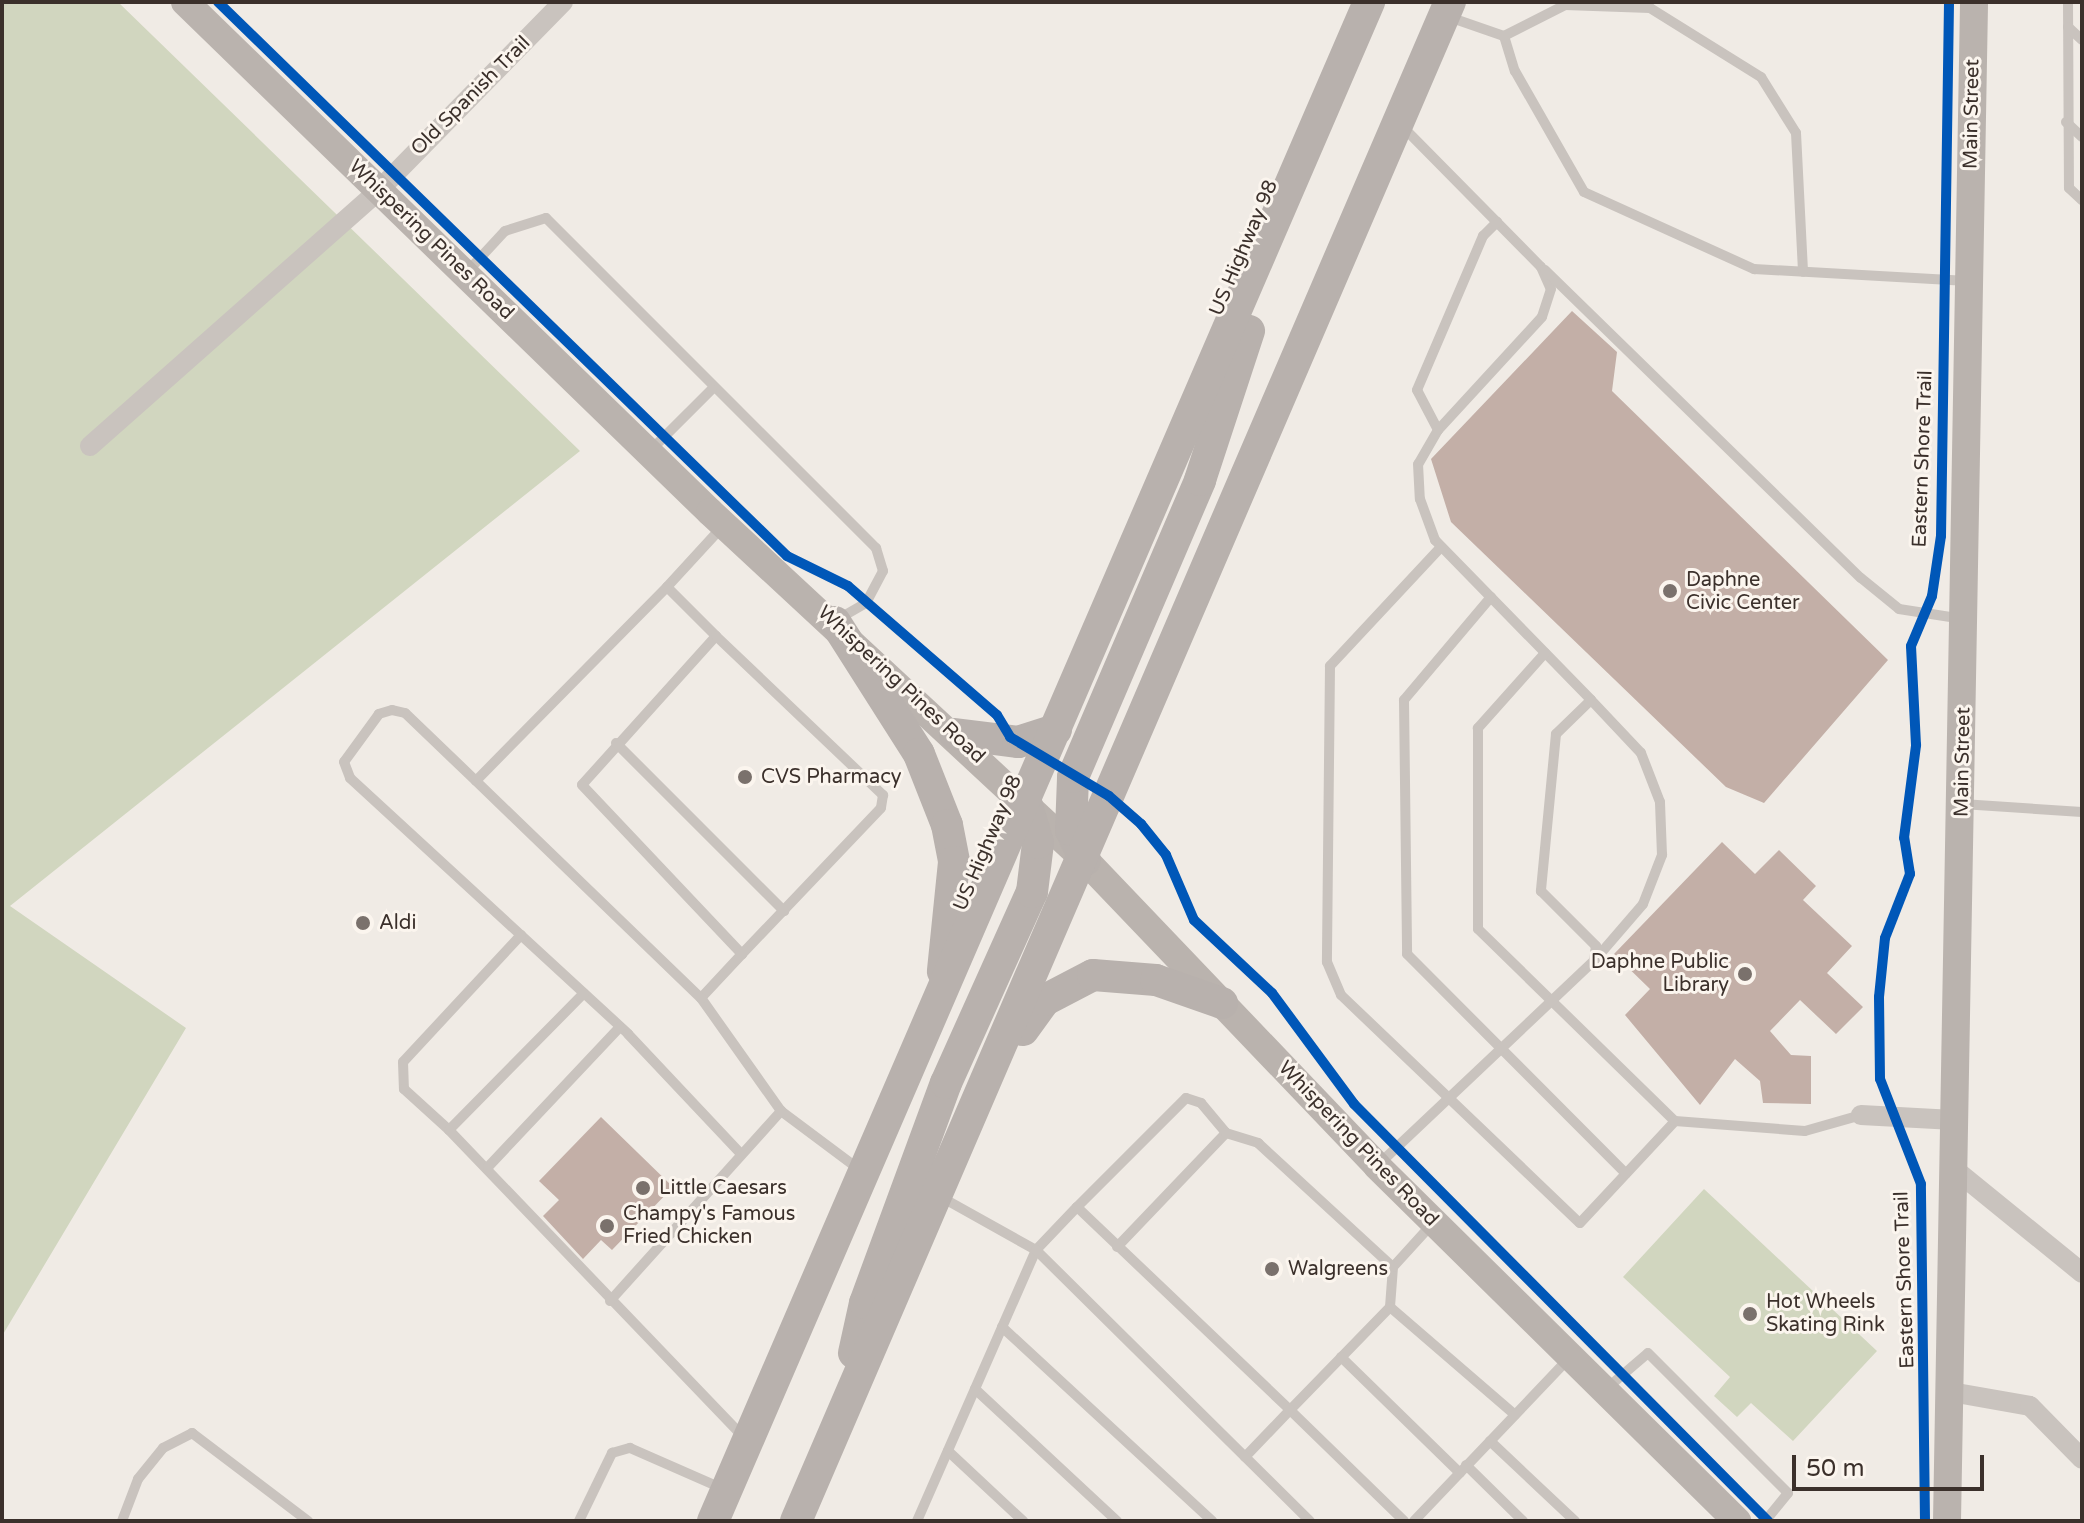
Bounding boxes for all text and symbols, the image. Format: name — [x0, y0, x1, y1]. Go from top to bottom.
street label: Old Spanish Trail — [406, 31, 536, 161]
street label: Main Street — [1959, 59, 1985, 169]
street label: Whispering Pines Road — [343, 155, 519, 325]
street label: US Highway 98 — [1205, 177, 1283, 319]
street label: Eastern Shore Trail — [1908, 370, 1938, 548]
place label: Daphne Civic Center — [1686, 568, 1800, 615]
marker: Daphne Civic Center — [1661, 582, 1679, 600]
street label: Whispering Pines Road — [812, 601, 990, 769]
street label: Main Street — [1950, 707, 1976, 817]
place label: CVS Pharmacy — [761, 765, 902, 789]
marker: CVS Pharmacy — [736, 768, 754, 786]
street label: US Highway 98 — [949, 772, 1027, 914]
place label: Aldi — [379, 911, 416, 935]
marker: Aldi — [354, 914, 372, 932]
place label: Daphne Public Library — [1591, 950, 1729, 997]
marker: Daphne Public Library — [1736, 965, 1754, 983]
street label: Whispering Pines Road — [1273, 1056, 1443, 1232]
place label: Little Caesars — [659, 1176, 787, 1200]
marker: Little Caesars — [634, 1179, 652, 1197]
street label: Eastern Shore Trail — [1890, 1191, 1920, 1369]
place label: Champy's Famous Fried Chicken — [623, 1202, 795, 1249]
marker: Champy's Famous Fried Chicken — [598, 1217, 616, 1235]
place label: Walgreens — [1288, 1257, 1388, 1281]
marker: Walgreens — [1263, 1260, 1281, 1278]
place label: Hot Wheels Skating Rink — [1766, 1290, 1885, 1337]
marker: Hot Wheels Skating Rink — [1741, 1305, 1759, 1323]
scale bar — [1796, 1439, 1988, 1489]
text: 50 m — [1806, 1454, 1864, 1483]

